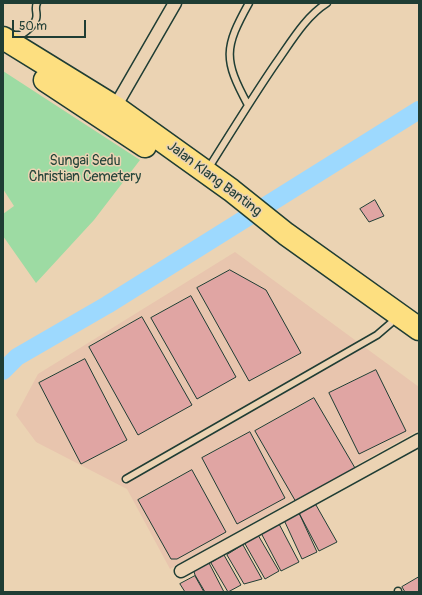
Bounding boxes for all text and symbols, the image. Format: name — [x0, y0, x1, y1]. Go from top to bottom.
scale bar — [14, 12, 88, 38]
text: 50 m — [19, 19, 47, 34]
street label: Jalan Klang Banting — [163, 138, 265, 220]
park label: Sungai Sedu Christian Cemetery — [29, 153, 141, 186]

